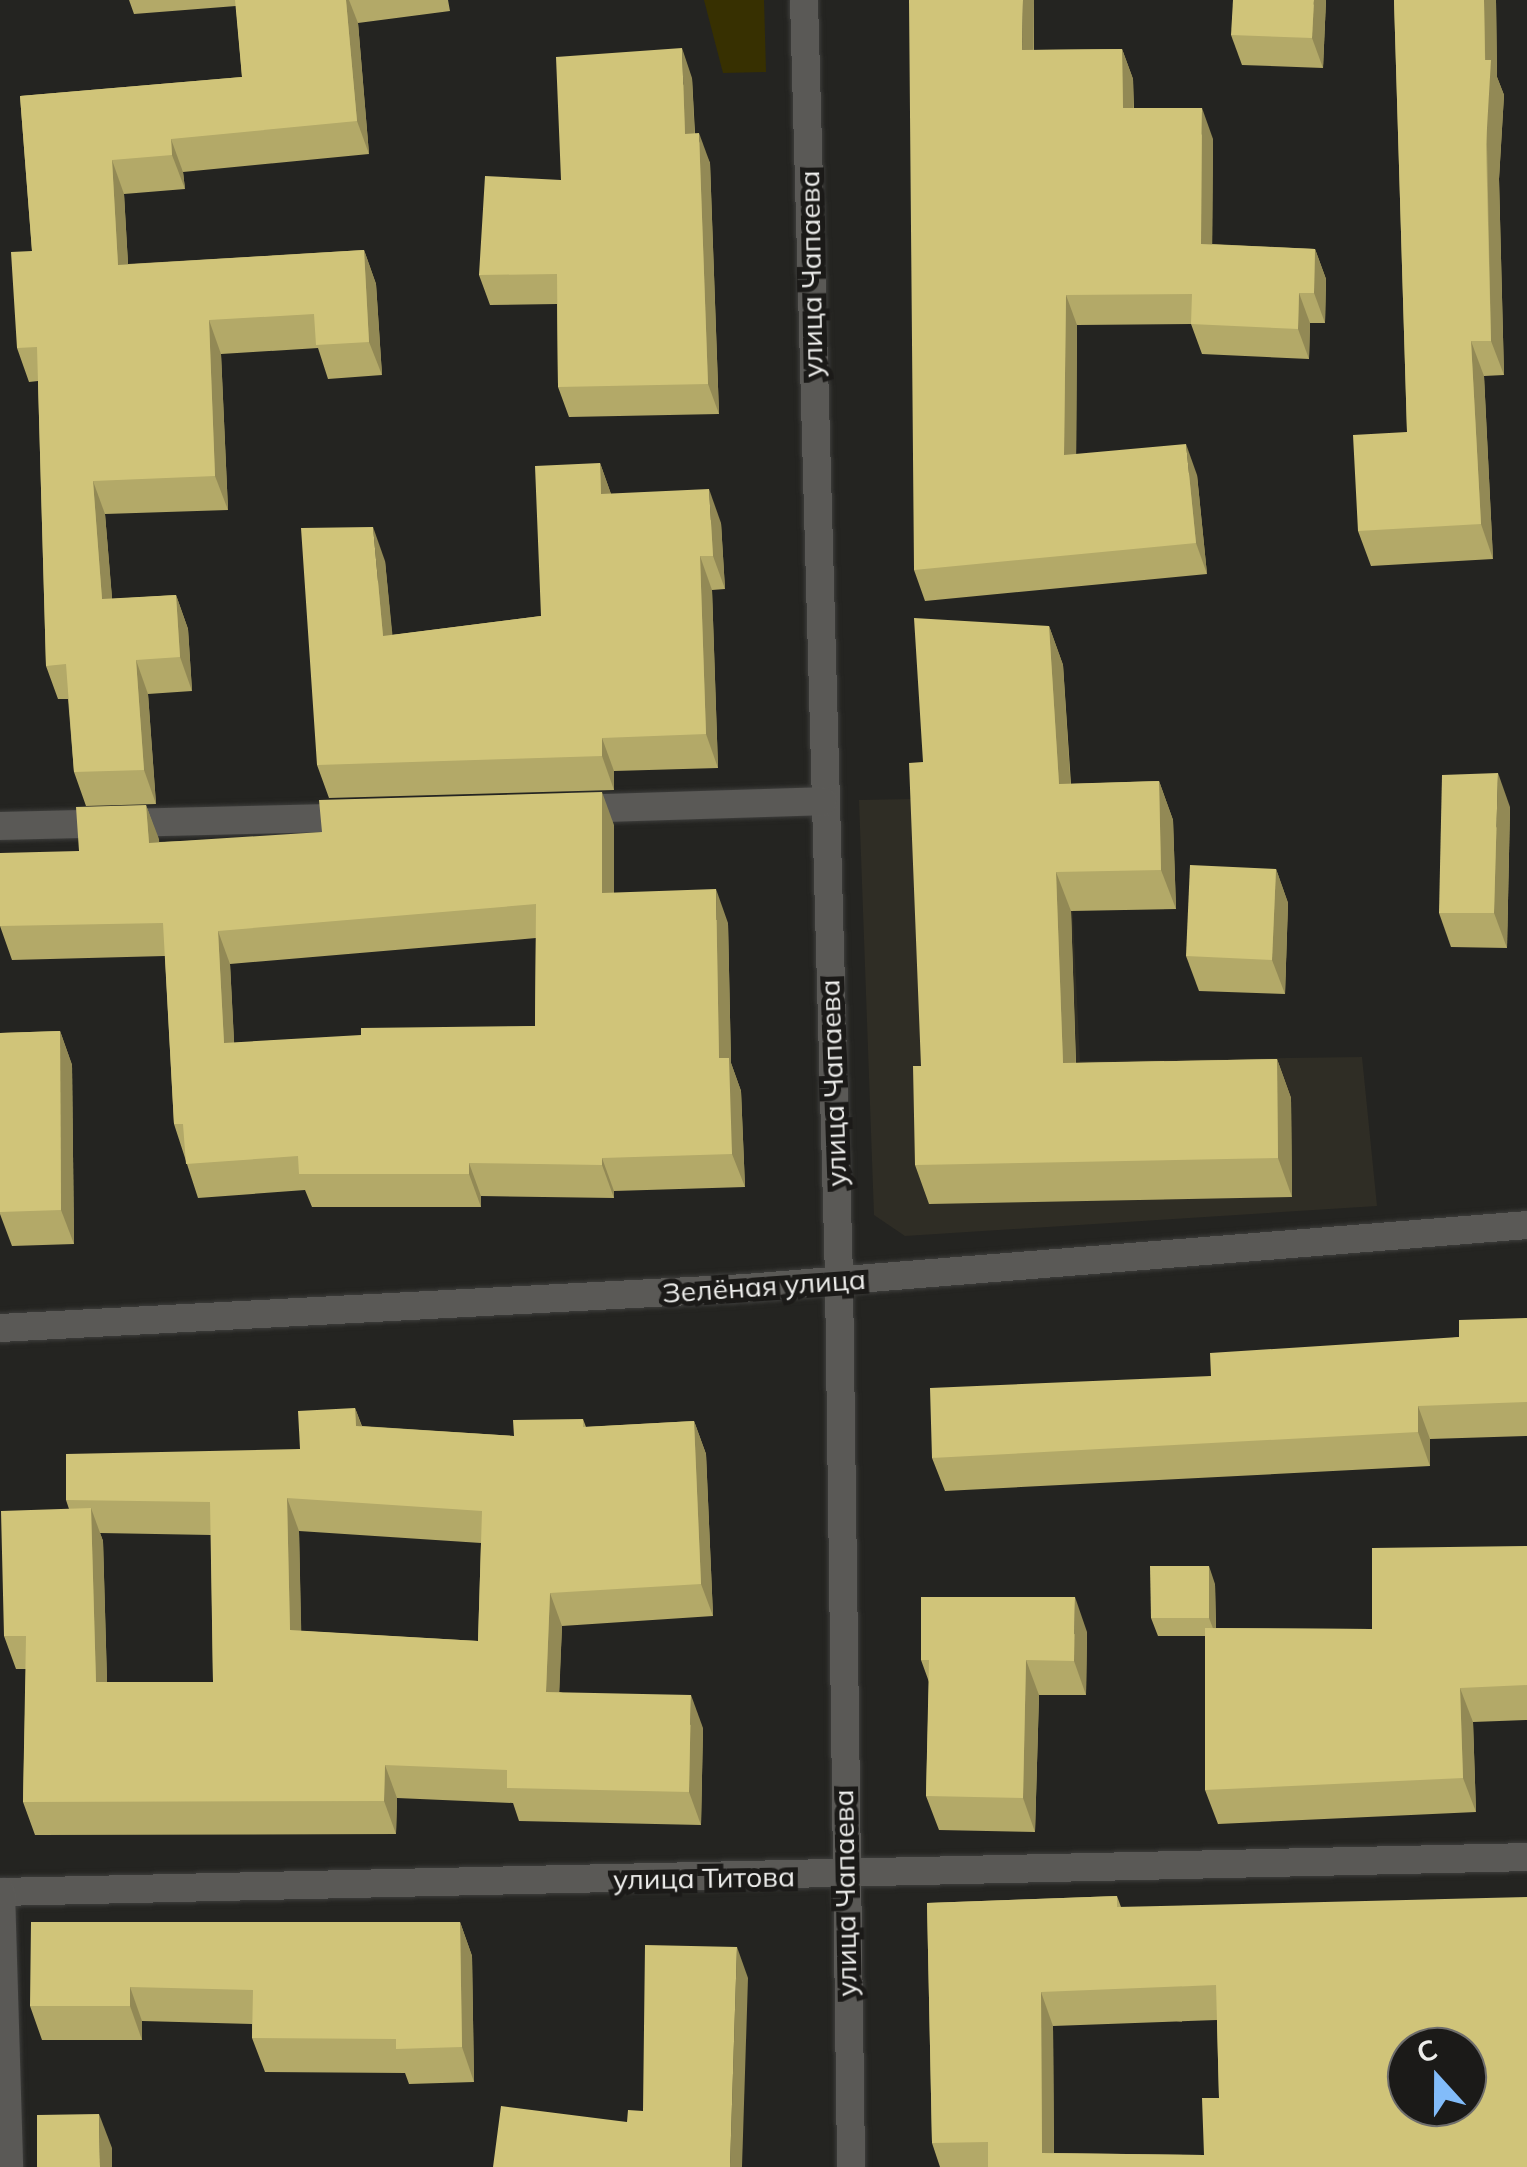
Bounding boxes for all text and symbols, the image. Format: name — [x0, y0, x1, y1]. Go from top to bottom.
street label: улица Чапаева — [792, 170, 830, 378]
street label: улица Чапаева — [813, 979, 853, 1187]
street label: Зелёная улица — [661, 1262, 867, 1310]
street label: улица Чапаева — [826, 1789, 864, 1997]
street label: улица Титова — [613, 1860, 795, 1896]
north arrow — [1387, 2027, 1487, 2127]
text: С — [1412, 2031, 1442, 2070]

